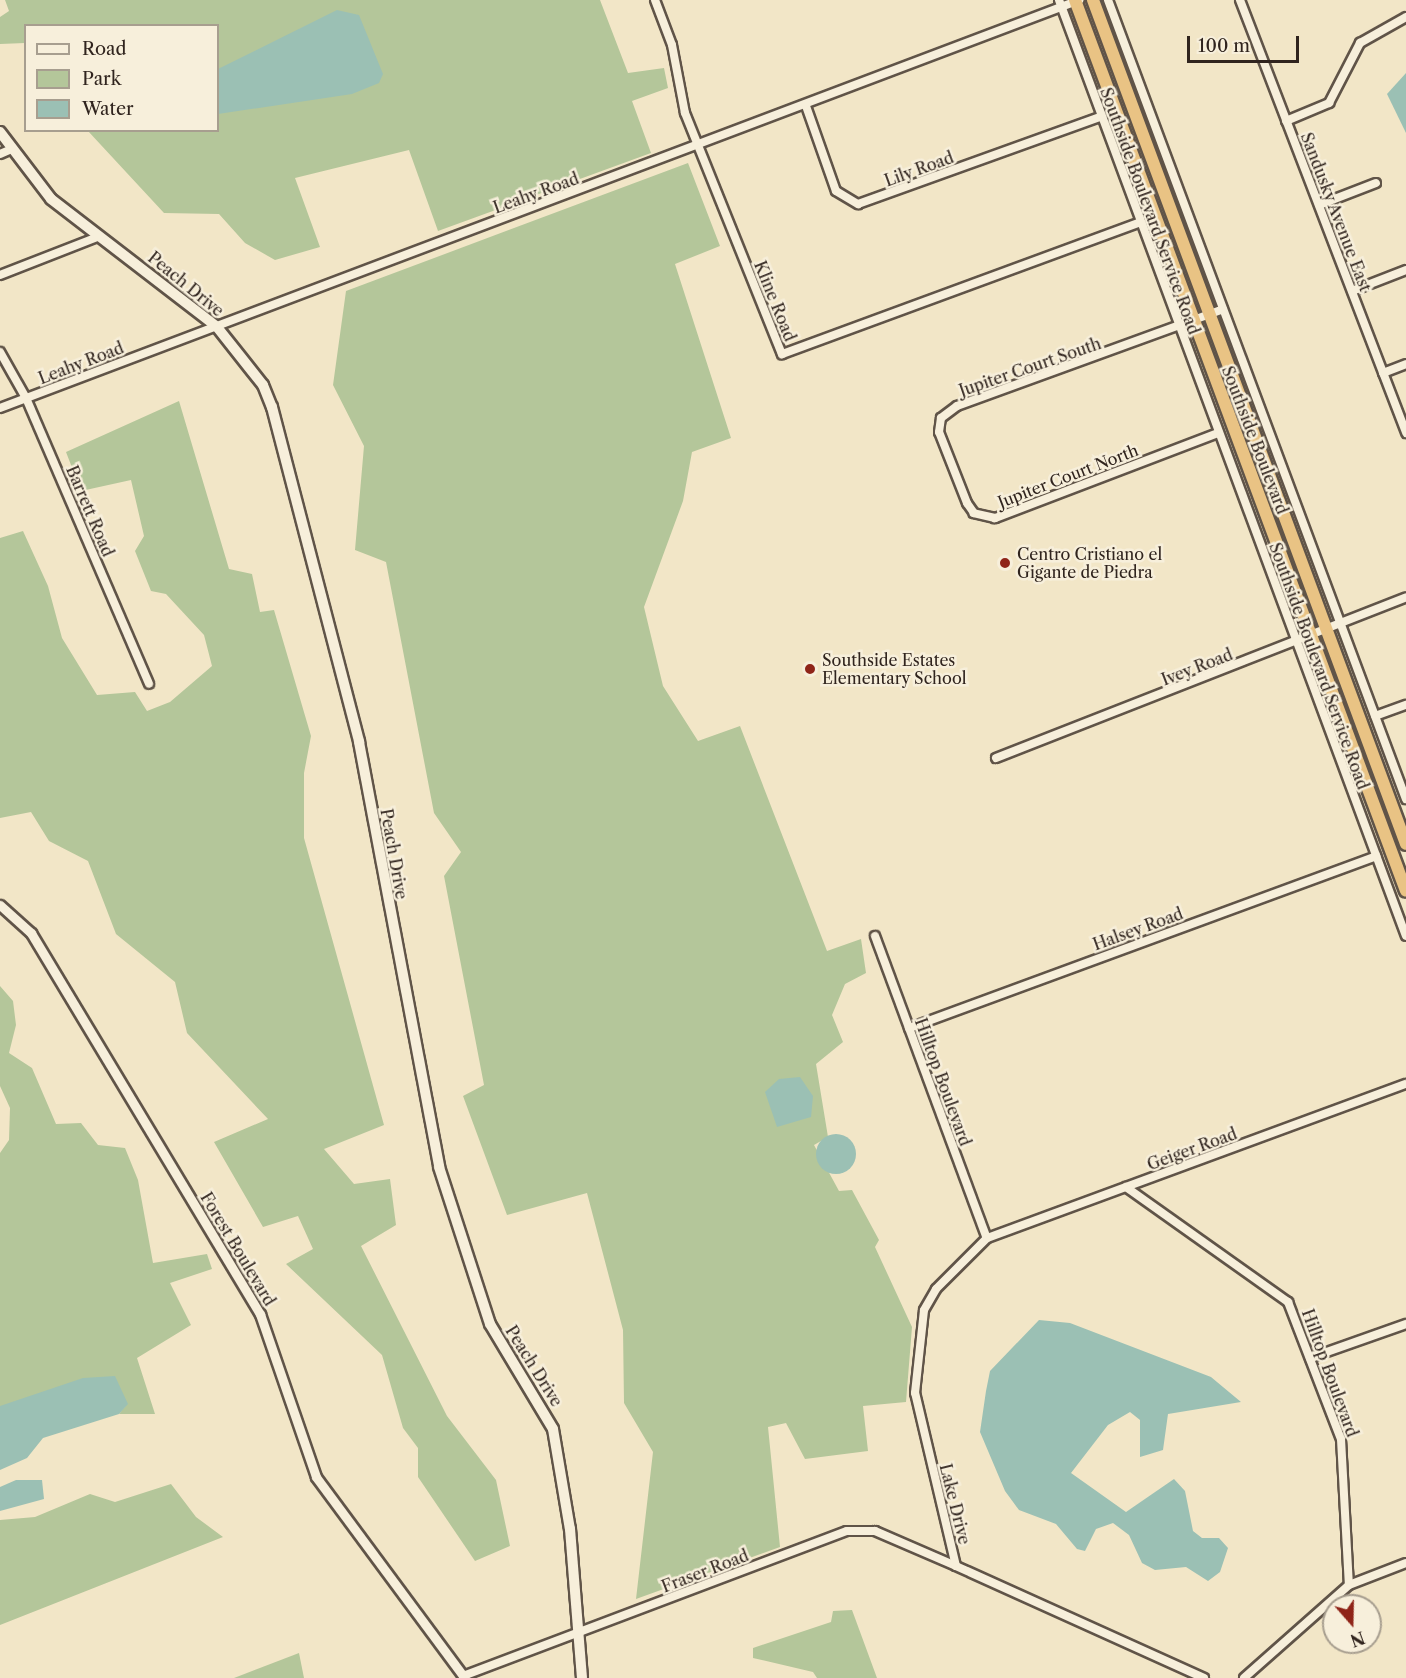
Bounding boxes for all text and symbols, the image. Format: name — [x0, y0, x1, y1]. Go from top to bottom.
legend — [24, 24, 219, 132]
scale bar — [1190, 24, 1302, 62]
text: 100 m — [1198, 35, 1250, 57]
text: Road — [82, 38, 127, 60]
text: Park — [82, 68, 121, 90]
street label: Southside Boulevard Service Road — [1096, 85, 1204, 337]
text: Water — [82, 98, 134, 120]
street label: Sandusky Avenue East — [1297, 129, 1375, 295]
street label: Lily Road — [882, 148, 956, 190]
street label: Leahy Road — [490, 169, 582, 217]
street label: Peach Drive — [144, 248, 228, 320]
street label: Kline Road — [750, 258, 800, 344]
street label: Jupiter Court South — [956, 334, 1104, 400]
street label: Leahy Road — [35, 338, 127, 388]
street label: Southside Boulevard — [1218, 363, 1292, 517]
street label: Jupiter Court North — [995, 440, 1141, 512]
street label: Barrett Road — [62, 463, 118, 559]
street label: Southside Boulevard Service Road — [1265, 540, 1373, 792]
place label: Centro Cristiano el Gigante de Piedra — [1017, 544, 1162, 582]
marker: Centro Cristiano el Gigante de Piedra — [998, 556, 1012, 570]
street label: Ivey Road — [1158, 645, 1236, 689]
place label: Southside Estates Elementary School — [822, 650, 967, 688]
marker: Southside Estates Elementary School — [803, 662, 817, 676]
street label: Peach Drive — [377, 807, 411, 901]
street label: Halsey Road — [1090, 904, 1186, 954]
street label: Hilltop Boulevard — [911, 1015, 975, 1149]
street label: Geiger Road — [1144, 1124, 1240, 1174]
street label: Forest Boulevard — [197, 1189, 279, 1309]
street label: Hilltop Boulevard — [1298, 1306, 1362, 1440]
street label: Peach Drive — [502, 1322, 566, 1410]
street label: Lake Drive — [936, 1462, 974, 1546]
street label: Fraser Road — [659, 1546, 751, 1596]
north arrow — [1322, 1594, 1382, 1654]
text: N — [1348, 1627, 1367, 1651]

